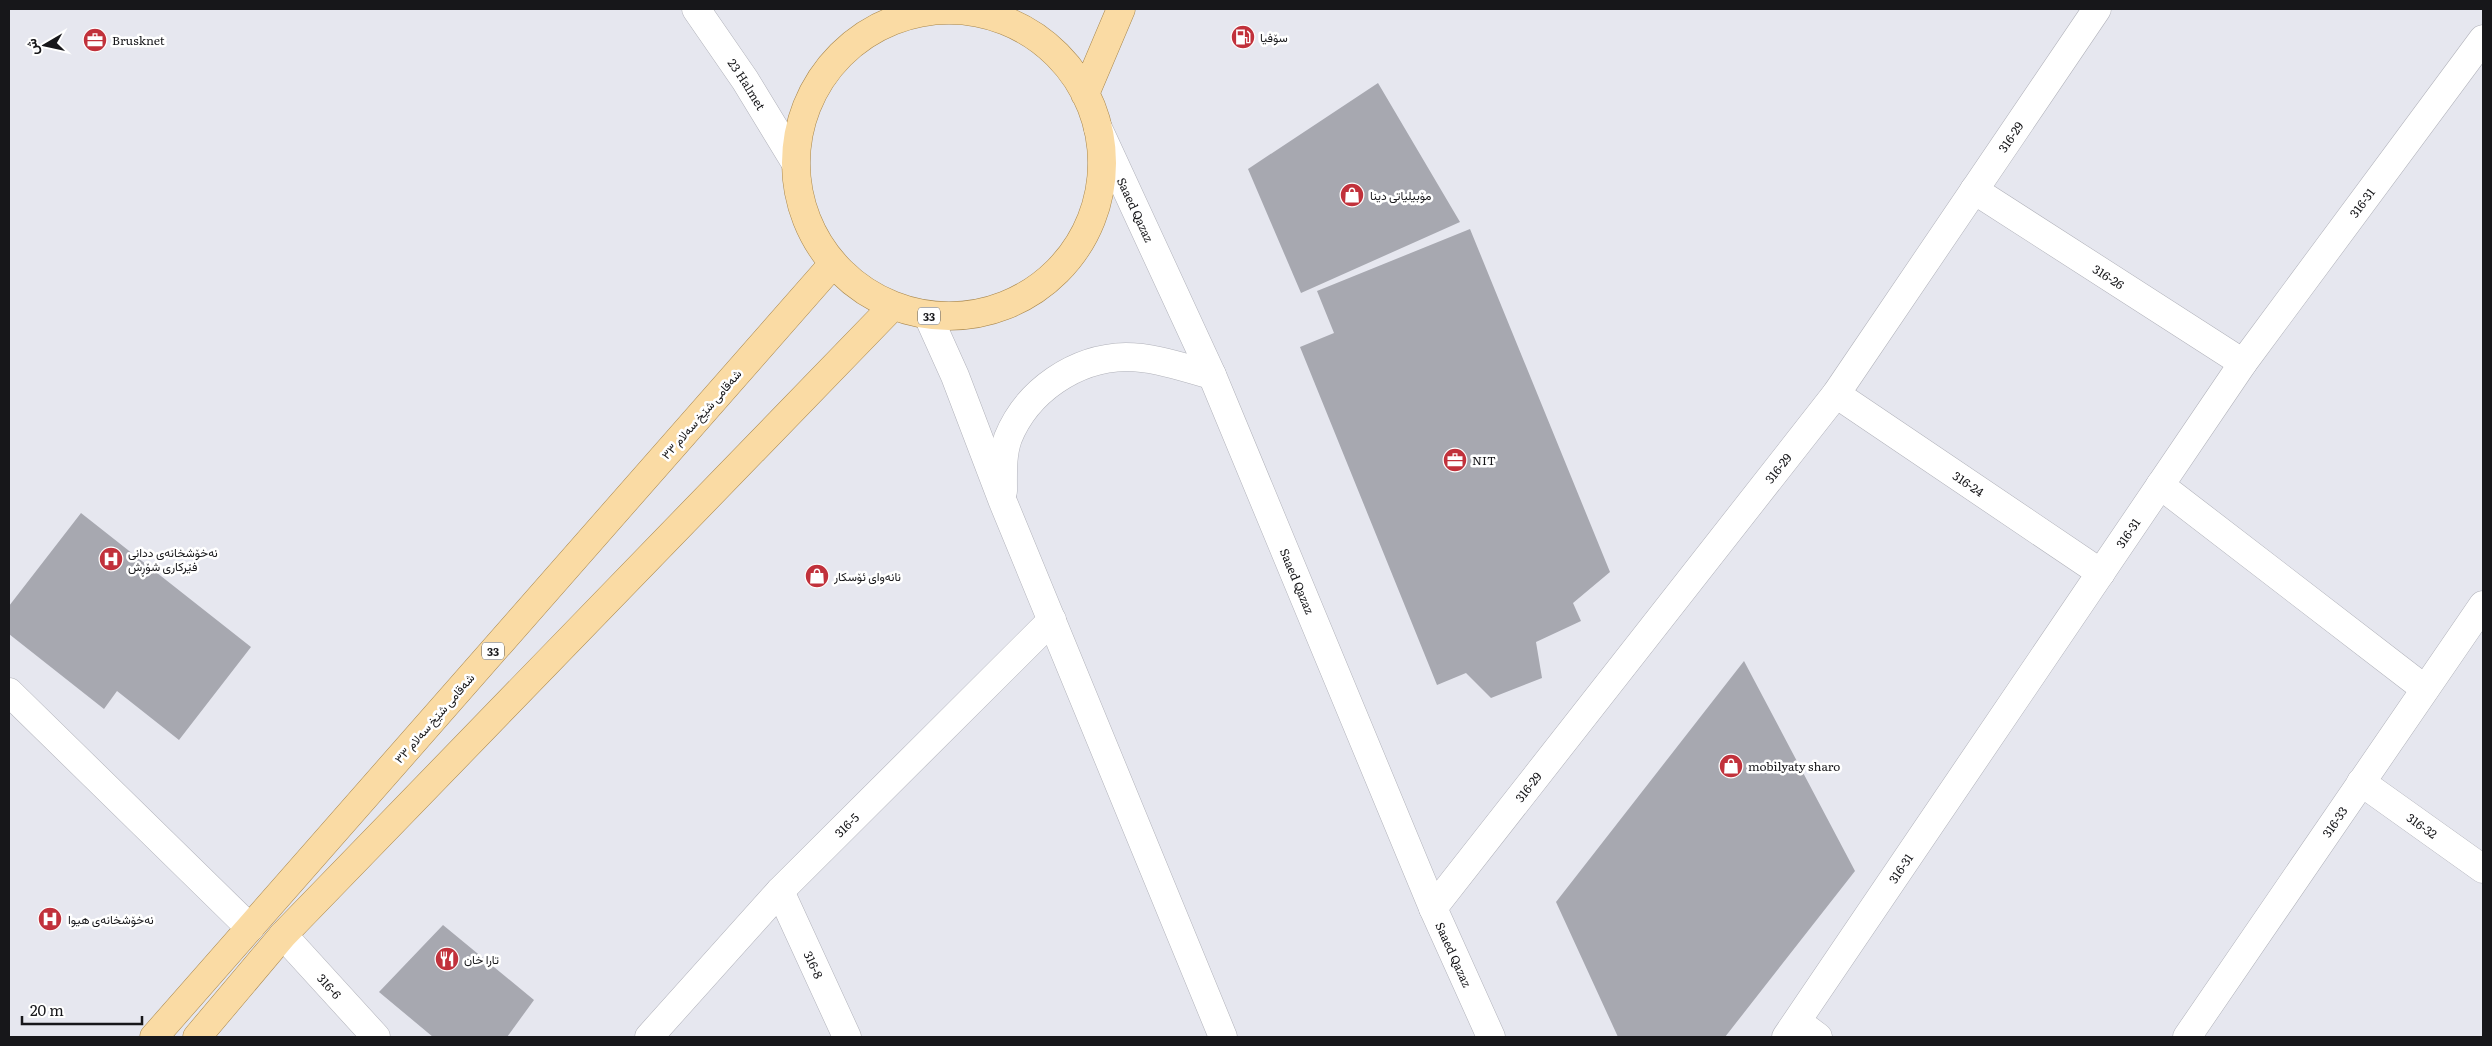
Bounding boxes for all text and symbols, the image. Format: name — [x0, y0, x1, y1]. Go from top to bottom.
north arrow — [20, 20, 70, 70]
fuel station icon: سۆفیا — [1230, 24, 1256, 50]
office icon: Brusknet — [82, 27, 108, 53]
place label: سۆفیا — [1260, 28, 1288, 46]
place label: Brusknet — [112, 31, 165, 49]
text: ش — [20, 37, 42, 57]
street label: 23 Halmet — [724, 55, 770, 114]
street label: 316-29 — [1993, 118, 2027, 156]
street label: Saaed Qazaz — [1113, 174, 1159, 245]
shop icon: مۆبیلیاتی دینا — [1339, 182, 1365, 208]
street label: 316-31 — [2345, 184, 2379, 221]
place label: مۆبیلیاتی دینا — [1370, 186, 1431, 204]
street label: 316-26 — [2089, 260, 2128, 294]
road number: 33 — [918, 308, 940, 324]
street label: شەقامی شێخ سەلام ٣٣ — [657, 365, 746, 464]
office icon: NIT — [1442, 447, 1468, 473]
street label: 316-29 — [1760, 449, 1795, 487]
place label: NIT — [1472, 451, 1496, 469]
street label: 316-24 — [1949, 466, 1988, 501]
street label: 316-31 — [2111, 514, 2144, 552]
place label: نەخۆشخانەی ددانی فێرکاری شۆڕش — [128, 543, 218, 577]
street label: Saaed Qazaz — [1276, 545, 1319, 617]
hospital icon: نەخۆشخانەی ددانی فێرکاری شۆڕش — [98, 546, 124, 572]
shop icon: نانەوای ئۆسکار — [804, 563, 830, 589]
place label: نانەوای ئۆسکار — [833, 567, 901, 585]
road number: 33 — [482, 642, 504, 659]
street label: شەقامی شێخ سەلام ٣٣ — [390, 669, 479, 768]
shop icon: mobilyaty sharo — [1718, 753, 1744, 779]
place label: mobilyaty sharo — [1748, 757, 1840, 775]
street label: 316-29 — [1510, 768, 1546, 806]
street label: 316-33 — [2317, 803, 2352, 841]
street label: 316-5 — [830, 808, 863, 841]
street label: 316-32 — [2403, 808, 2441, 843]
street label: 316-31 — [1884, 849, 1917, 887]
hospital icon: نەخۆشخانەی هیوا — [37, 906, 63, 932]
place label: نەخۆشخانەی هیوا — [68, 910, 154, 928]
street label: Saaed Qazaz — [1431, 919, 1476, 990]
restaurant icon: تارا خان — [434, 946, 460, 972]
street label: 316-8 — [800, 948, 828, 982]
place label: تارا خان — [464, 950, 499, 968]
street label: 316-6 — [313, 969, 346, 1003]
scale bar — [22, 994, 142, 1026]
text: 20 m — [30, 998, 64, 1021]

